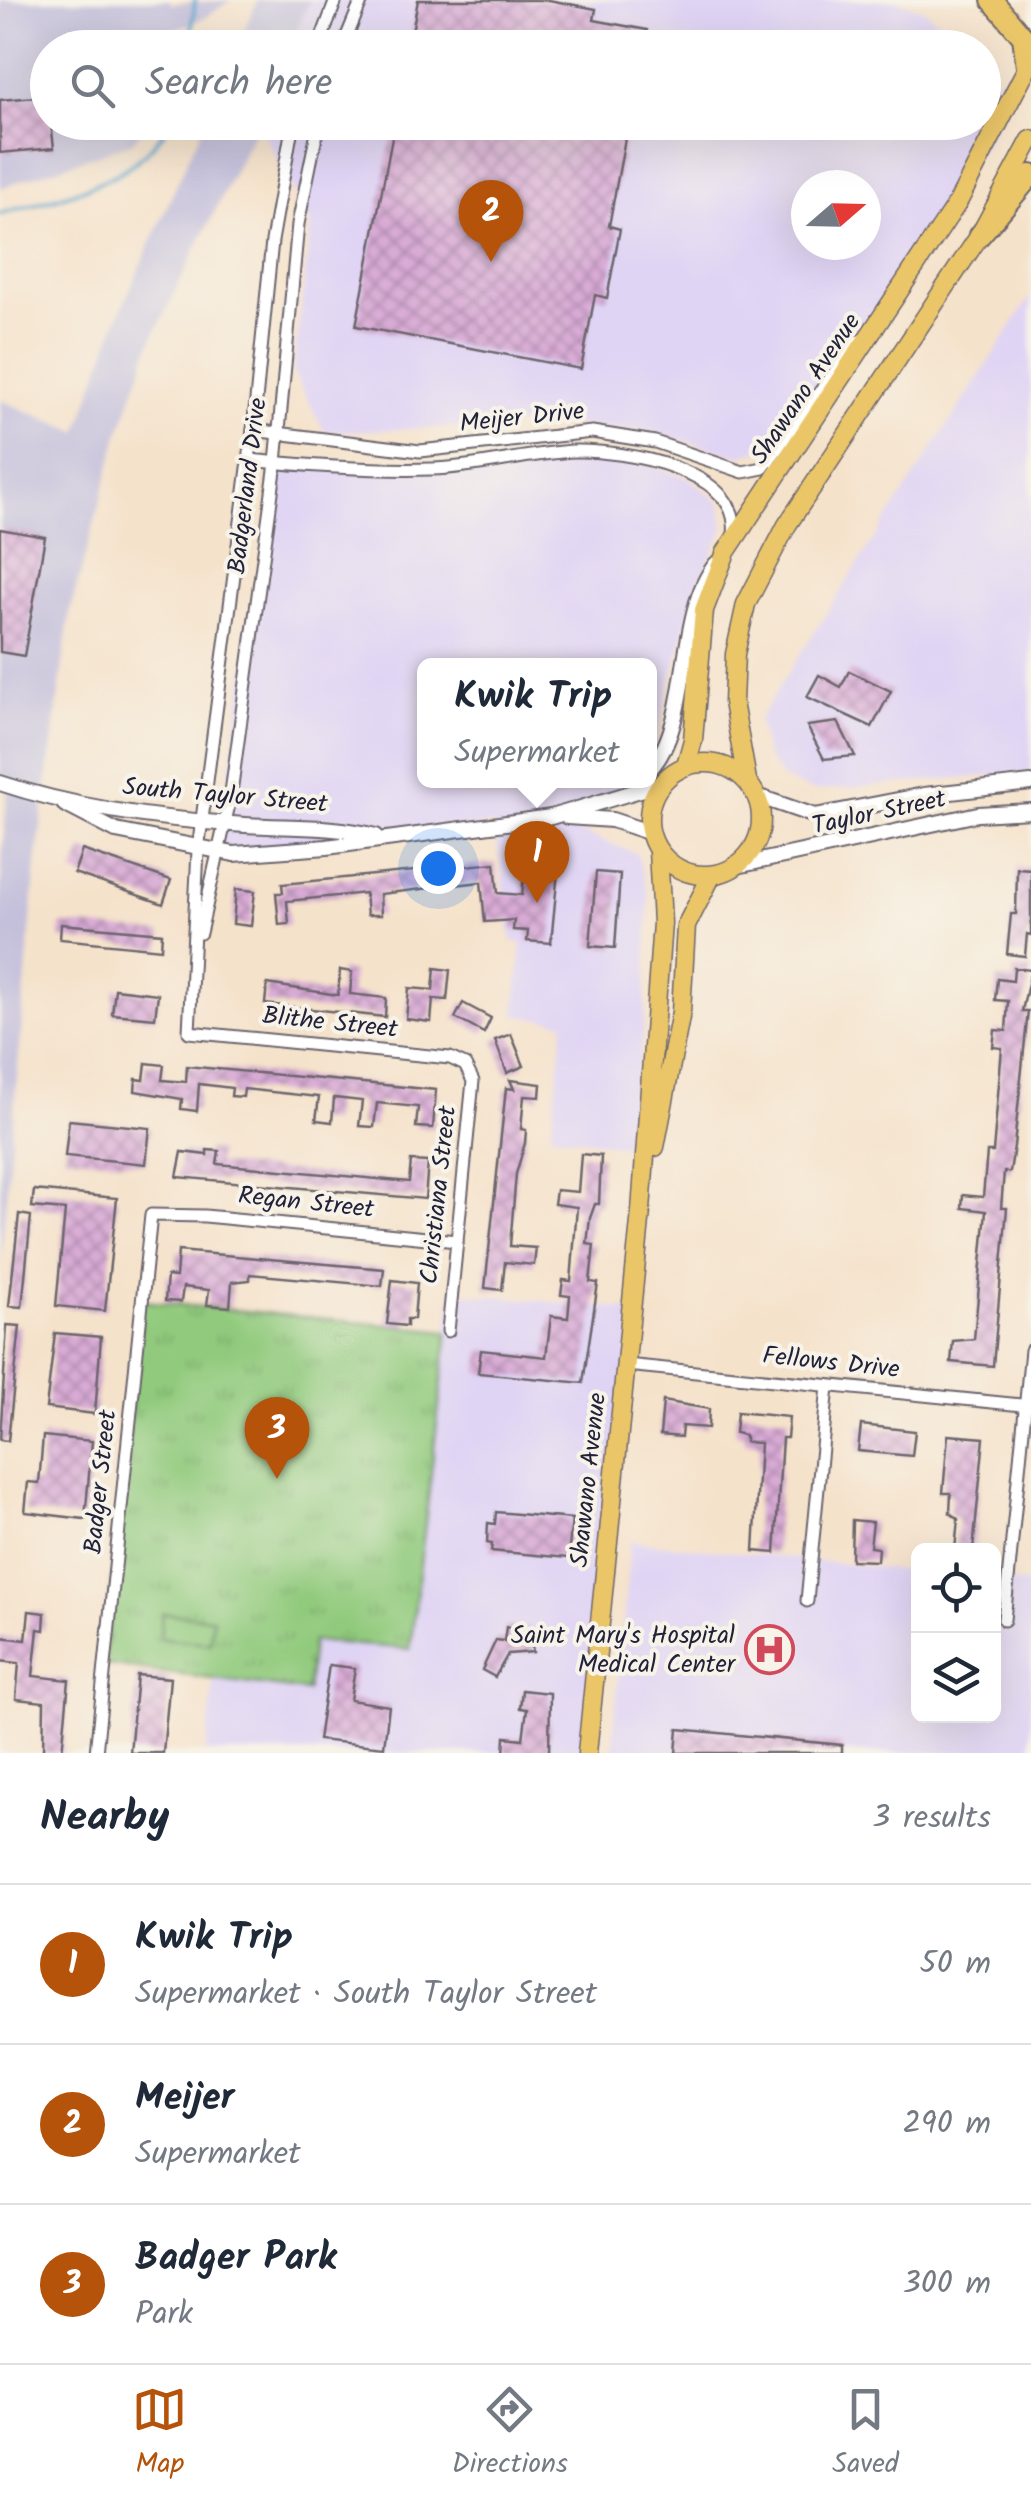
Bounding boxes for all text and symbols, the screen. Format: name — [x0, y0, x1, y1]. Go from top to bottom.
search box — [30, 30, 1001, 140]
text: Search here — [145, 55, 332, 115]
icon: search — [65, 58, 120, 113]
north arrow — [791, 170, 881, 260]
pin: 2 — [458, 180, 524, 262]
street label: Shawano Avenue — [740, 305, 872, 473]
street label: Meijer Drive — [458, 392, 586, 444]
street label: Badgerland Drive — [217, 396, 279, 576]
popup — [417, 658, 657, 788]
text: Kwik Trip — [454, 668, 612, 728]
text: Supermarket — [454, 728, 620, 779]
street label: South Taylor Street — [121, 767, 330, 825]
street label: Taylor Street — [808, 779, 950, 847]
pin: 1 — [504, 820, 570, 903]
your location — [413, 843, 464, 894]
street label: Blithe Street — [260, 996, 400, 1050]
street label: Christiana Street — [410, 1104, 468, 1286]
street label: Regan Street — [236, 1176, 376, 1230]
street label: Fellows Drive — [761, 1336, 901, 1390]
street label: Shawano Avenue — [560, 1391, 618, 1569]
pin: 3 — [244, 1396, 310, 1479]
street label: Badger Street — [74, 1408, 129, 1556]
map controls — [911, 1543, 1001, 1723]
button: locate — [911, 1543, 1001, 1633]
place label: Saint Mary's Hospital Medical Center — [511, 1616, 737, 1685]
hospital icon: Saint Mary's Hospital Medical Center — [744, 1624, 796, 1676]
button: layers — [911, 1633, 1001, 1723]
text: Nearby — [40, 1785, 169, 1852]
text: 3 results — [872, 1793, 991, 1844]
text: Kwik Trip — [135, 1909, 293, 1969]
text: 1 — [68, 1939, 77, 1990]
text: 50 m — [920, 1939, 991, 1990]
text: Supermarket · South Taylor Street — [135, 1969, 597, 2020]
text: Meijer — [135, 2069, 234, 2129]
text: 2 — [63, 2099, 82, 2150]
text: 290 m — [902, 2099, 991, 2150]
text: Supermarket — [135, 2129, 301, 2180]
text: Badger Park — [135, 2229, 337, 2289]
text: 3 — [64, 2259, 81, 2310]
text: 300 m — [902, 2259, 991, 2310]
text: Park — [135, 2289, 193, 2340]
tab: Map — [132, 2382, 187, 2487]
tab: Directions — [452, 2382, 568, 2487]
tab: Saved — [832, 2382, 899, 2487]

